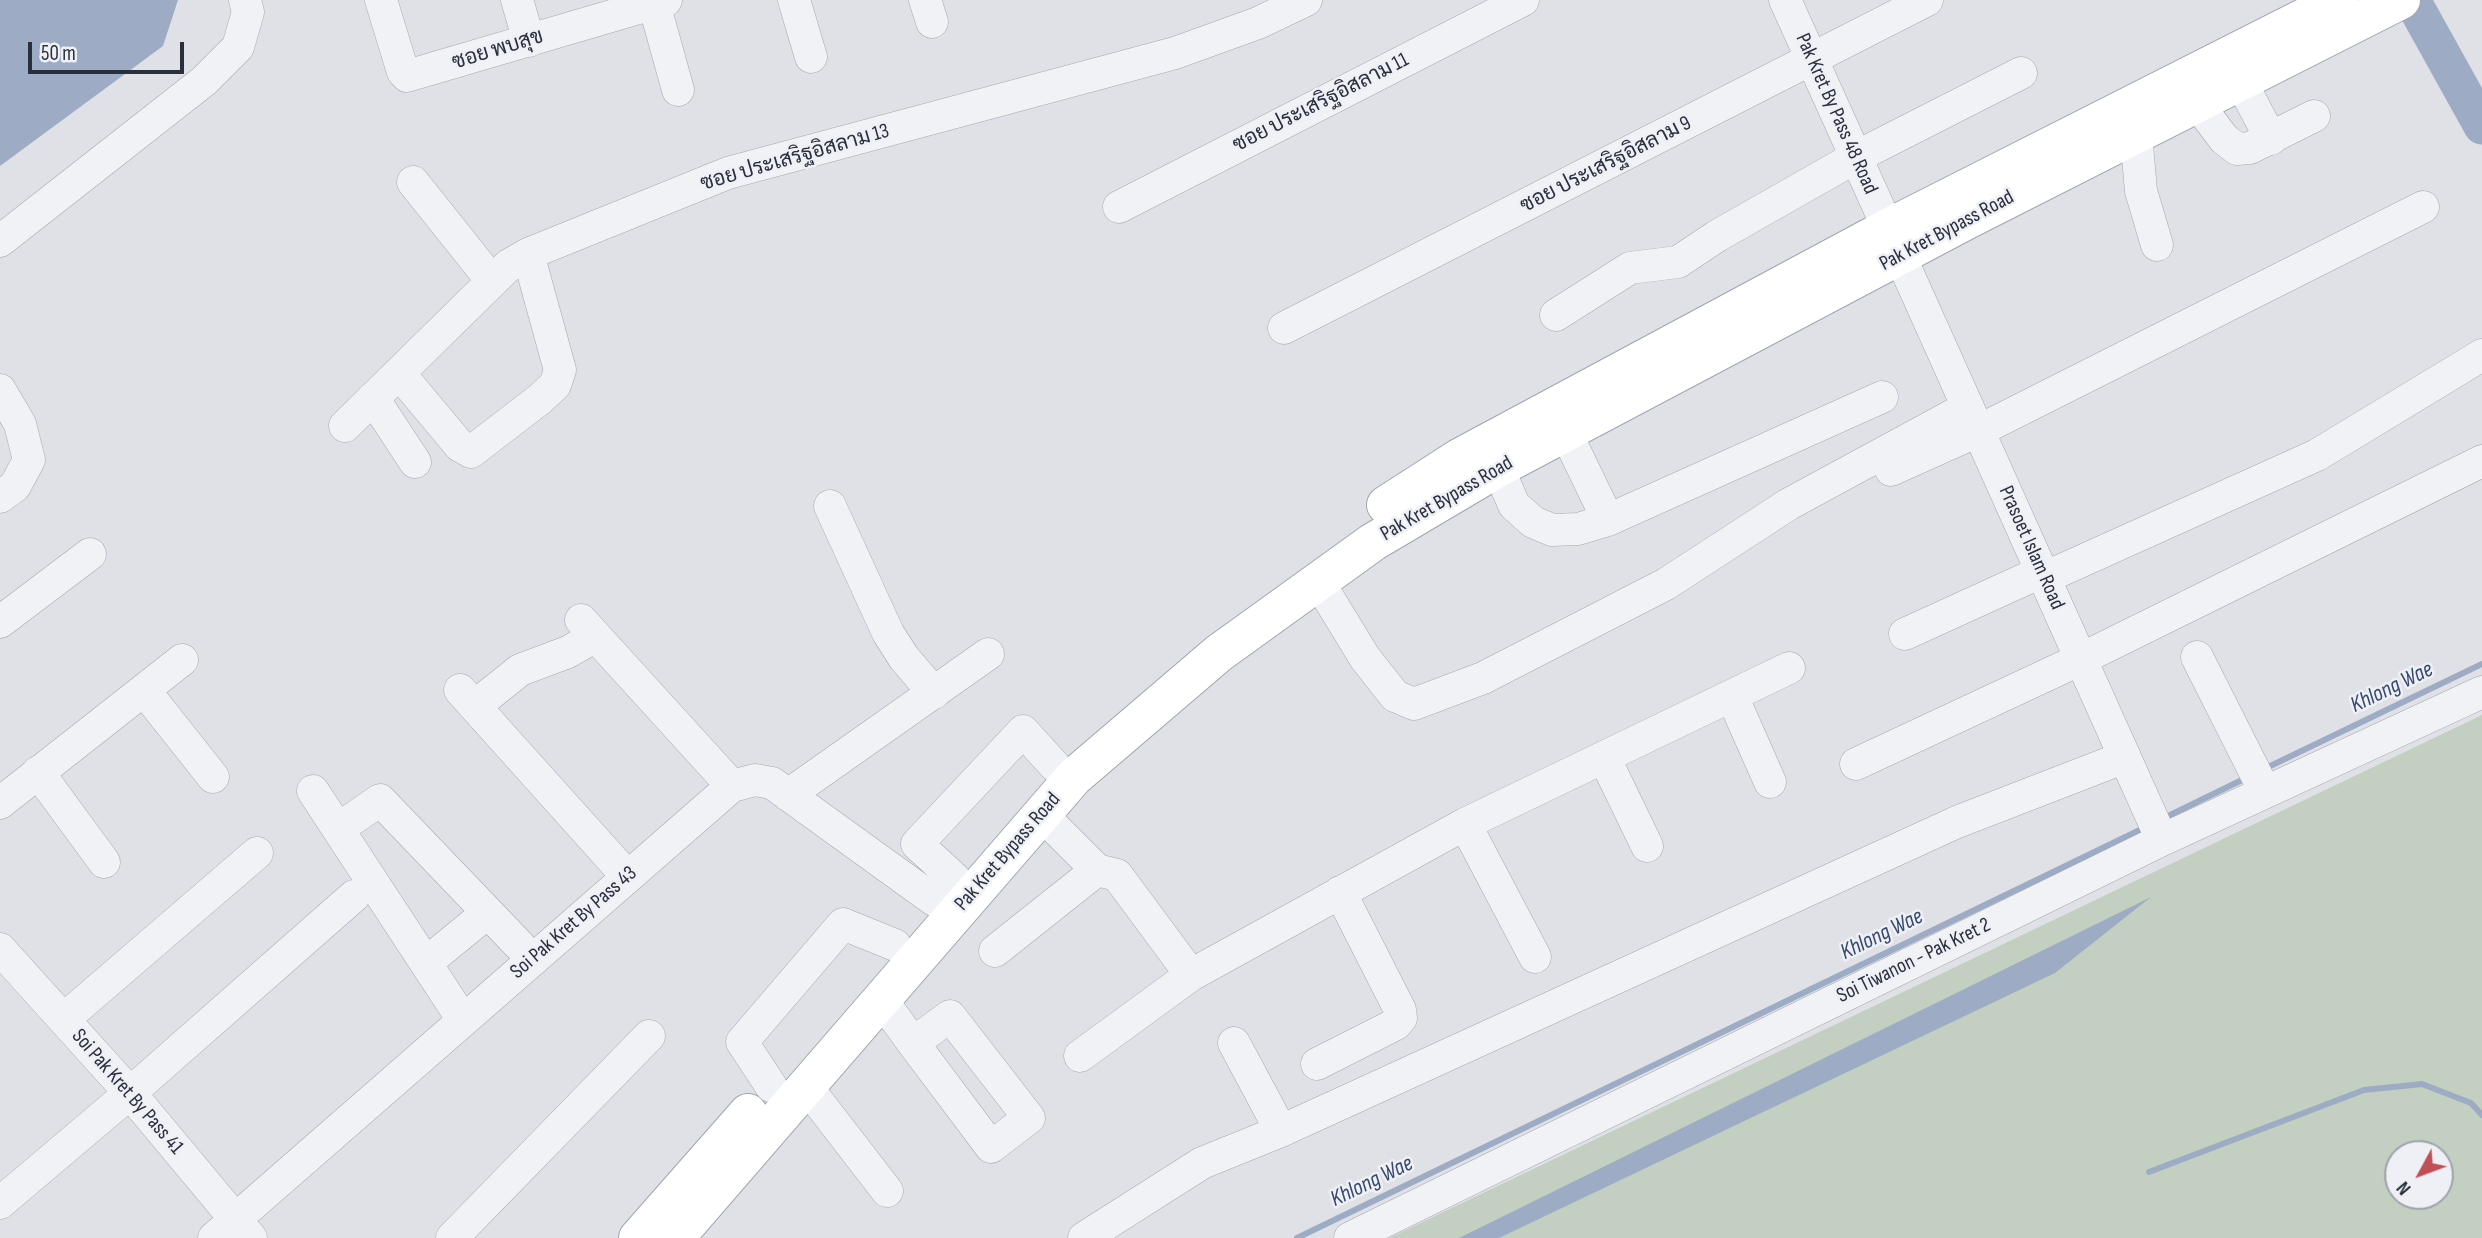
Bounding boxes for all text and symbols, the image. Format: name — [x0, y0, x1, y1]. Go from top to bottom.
street label: ซอย พบสุข — [449, 24, 547, 76]
scale bar — [32, 28, 187, 72]
street label: Pak Kret By Pass 48 Road — [1789, 30, 1883, 198]
text: 50 m — [41, 41, 76, 66]
street label: ซอย ประเสริฐอิสลาม 11 — [1229, 48, 1413, 158]
street label: ซอย ประเสริฐอิสลาม 9 — [1516, 111, 1696, 219]
street label: ซอย ประเสริฐอิสลาม 13 — [698, 119, 892, 197]
street label: Pak Kret Bypass Road — [1876, 185, 2018, 277]
street label: Pak Kret Bypass Road — [1376, 451, 1518, 547]
street label: Prasoet Islam Road — [1993, 482, 2069, 614]
water label: Khlong Wae — [2346, 656, 2438, 720]
street label: Pak Kret Bypass Road — [950, 788, 1066, 916]
street label: Soi Pak Kret By Pass 43 — [506, 861, 642, 985]
water label: Khlong Wae — [1836, 903, 1928, 967]
street label: Soi Tiwanon - Pak Kret 2 — [1833, 913, 1995, 1009]
street label: Soi Pak Kret By Pass 41 — [66, 1024, 188, 1160]
north arrow — [2384, 1140, 2454, 1210]
water label: Khlong Wae — [1326, 1150, 1418, 1214]
text: N — [2392, 1176, 2416, 1199]

